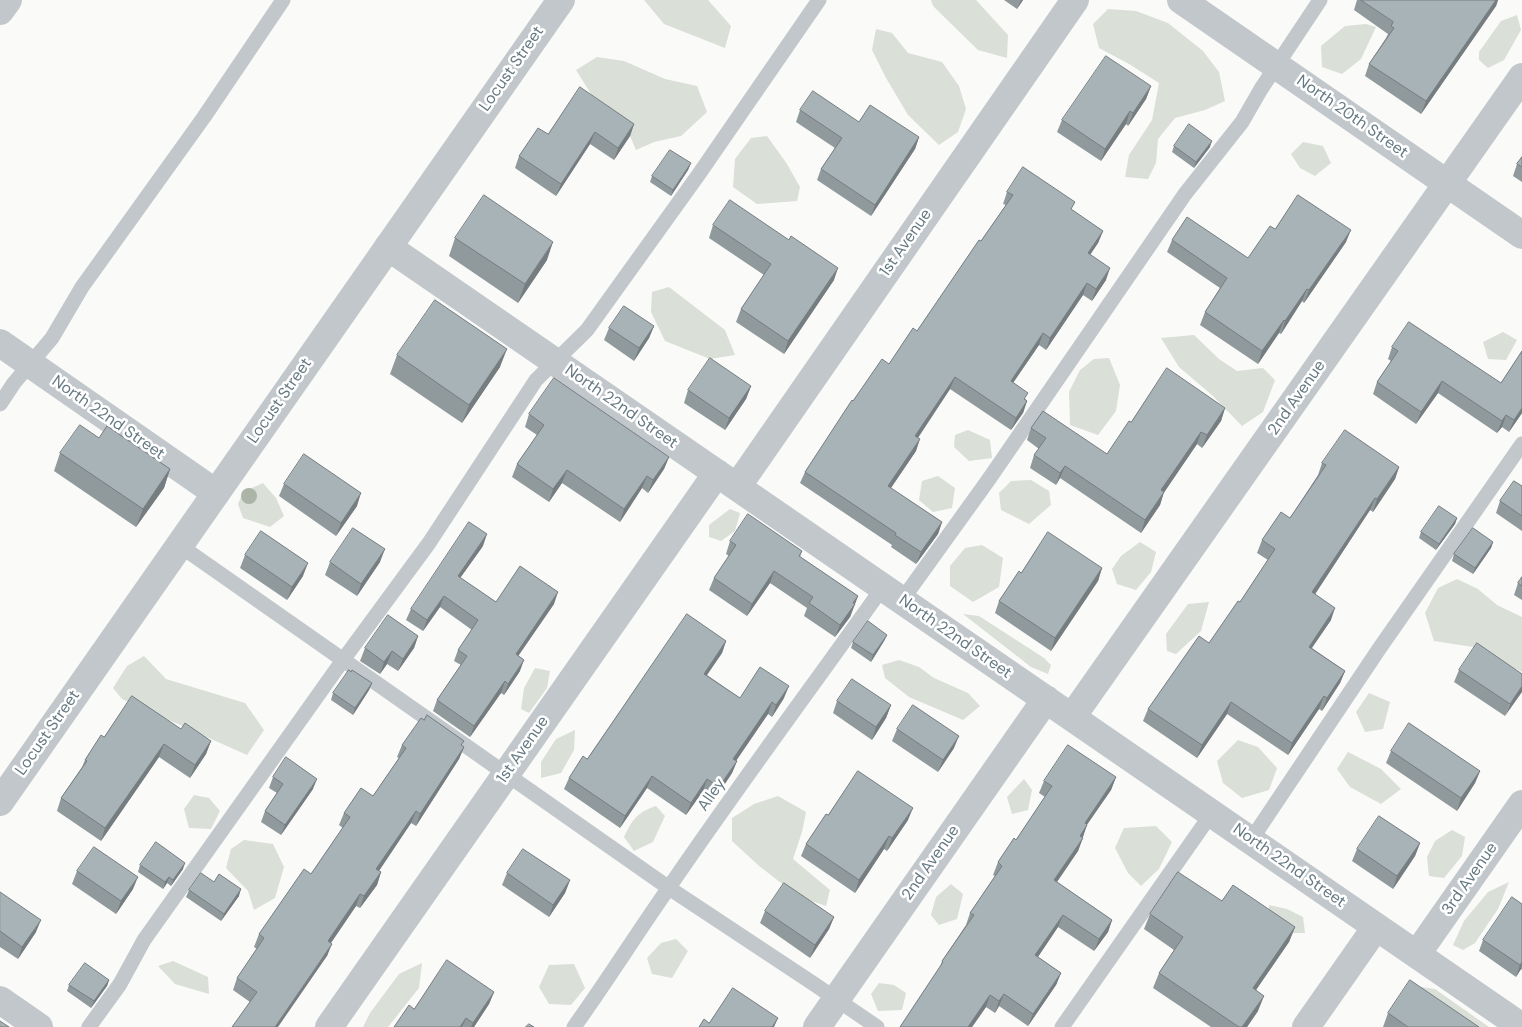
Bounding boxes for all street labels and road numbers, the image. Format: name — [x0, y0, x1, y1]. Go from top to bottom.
street label: Locust Street — [476, 23, 548, 115]
street label: North 20th Street — [1293, 71, 1411, 163]
street label: 1st Avenue — [876, 206, 936, 280]
street label: Locust Street — [244, 355, 316, 447]
street label: 2nd Avenue — [1264, 357, 1330, 439]
street label: North 22nd Street — [561, 361, 681, 453]
street label: North 22nd Street — [48, 372, 168, 464]
street label: North 22nd Street — [895, 591, 1015, 683]
street label: Locust Street — [12, 687, 84, 779]
street label: 1st Avenue — [493, 713, 553, 787]
street label: Alley — [694, 775, 730, 815]
street label: North 22nd Street — [1229, 820, 1349, 912]
street label: 2nd Avenue — [898, 822, 964, 904]
street label: 3rd Avenue — [1438, 839, 1502, 919]

